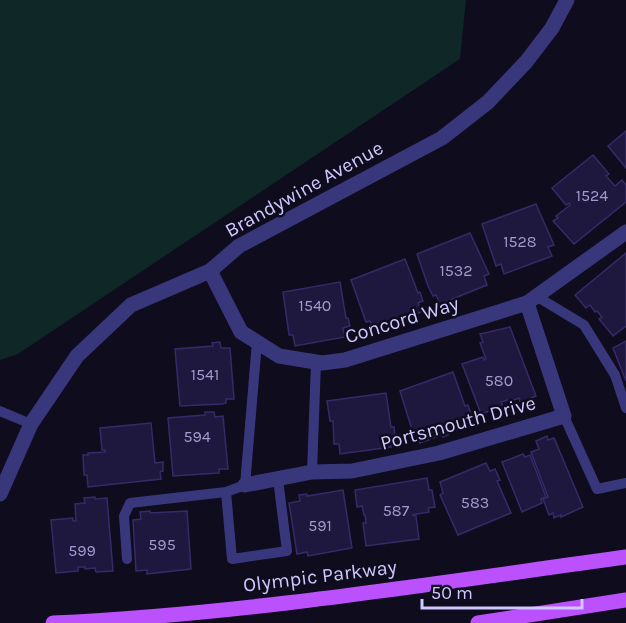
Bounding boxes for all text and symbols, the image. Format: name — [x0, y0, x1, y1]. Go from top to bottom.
street label: Brandywine Avenue — [221, 136, 387, 242]
house number: 1524 — [576, 186, 608, 205]
house number: 1528 — [503, 232, 537, 251]
house number: 1532 — [439, 261, 473, 280]
street label: Concord Way — [342, 292, 462, 348]
house number: 1540 — [299, 296, 331, 315]
house number: 1541 — [191, 365, 219, 384]
house number: 580 — [485, 371, 513, 390]
street label: Portsmouth Drive — [378, 391, 538, 455]
house number: 594 — [183, 427, 211, 446]
house number: 583 — [461, 493, 489, 512]
house number: 587 — [383, 501, 410, 520]
house number: 591 — [308, 516, 332, 535]
house number: 595 — [148, 535, 176, 554]
house number: 599 — [68, 541, 96, 560]
street label: Olympic Parkway — [242, 555, 398, 597]
scale bar — [422, 572, 582, 610]
text: 50 m — [431, 582, 473, 604]

